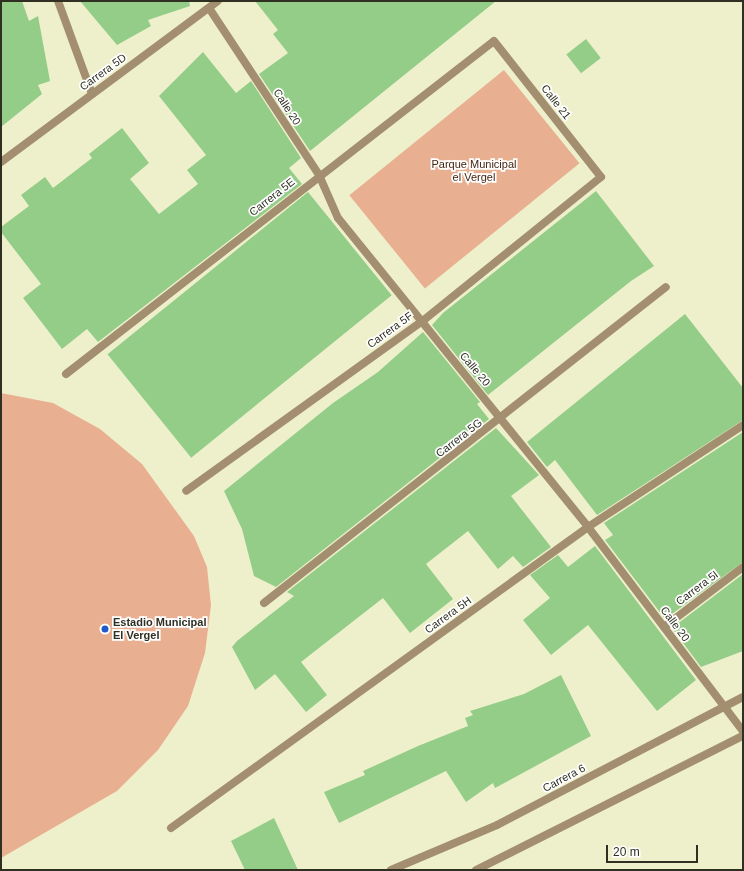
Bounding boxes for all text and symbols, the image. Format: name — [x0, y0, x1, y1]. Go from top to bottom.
street label: Carrera 5D — [77, 51, 129, 93]
street label: Calle 21 — [538, 82, 574, 122]
street label: Calle 20 — [270, 86, 304, 128]
park label: Parque Municipal el Vergel — [432, 158, 516, 184]
street label: Carrera 5E — [247, 175, 297, 219]
street label: Carrera 5F — [365, 309, 415, 351]
street label: Calle 20 — [457, 349, 493, 389]
street label: Carrera 5G — [433, 416, 485, 460]
street label: Carrera 5I — [673, 568, 721, 608]
street label: Carrera 5H — [422, 594, 474, 636]
street label: Calle 20 — [658, 604, 692, 644]
place label: Estadio Municipal El Vergel — [113, 616, 207, 642]
marker: Estadio Municipal El Vergel — [100, 624, 110, 634]
street label: Carrera 6 — [540, 761, 588, 795]
scale bar — [608, 837, 700, 863]
text: 20 m — [613, 845, 640, 859]

